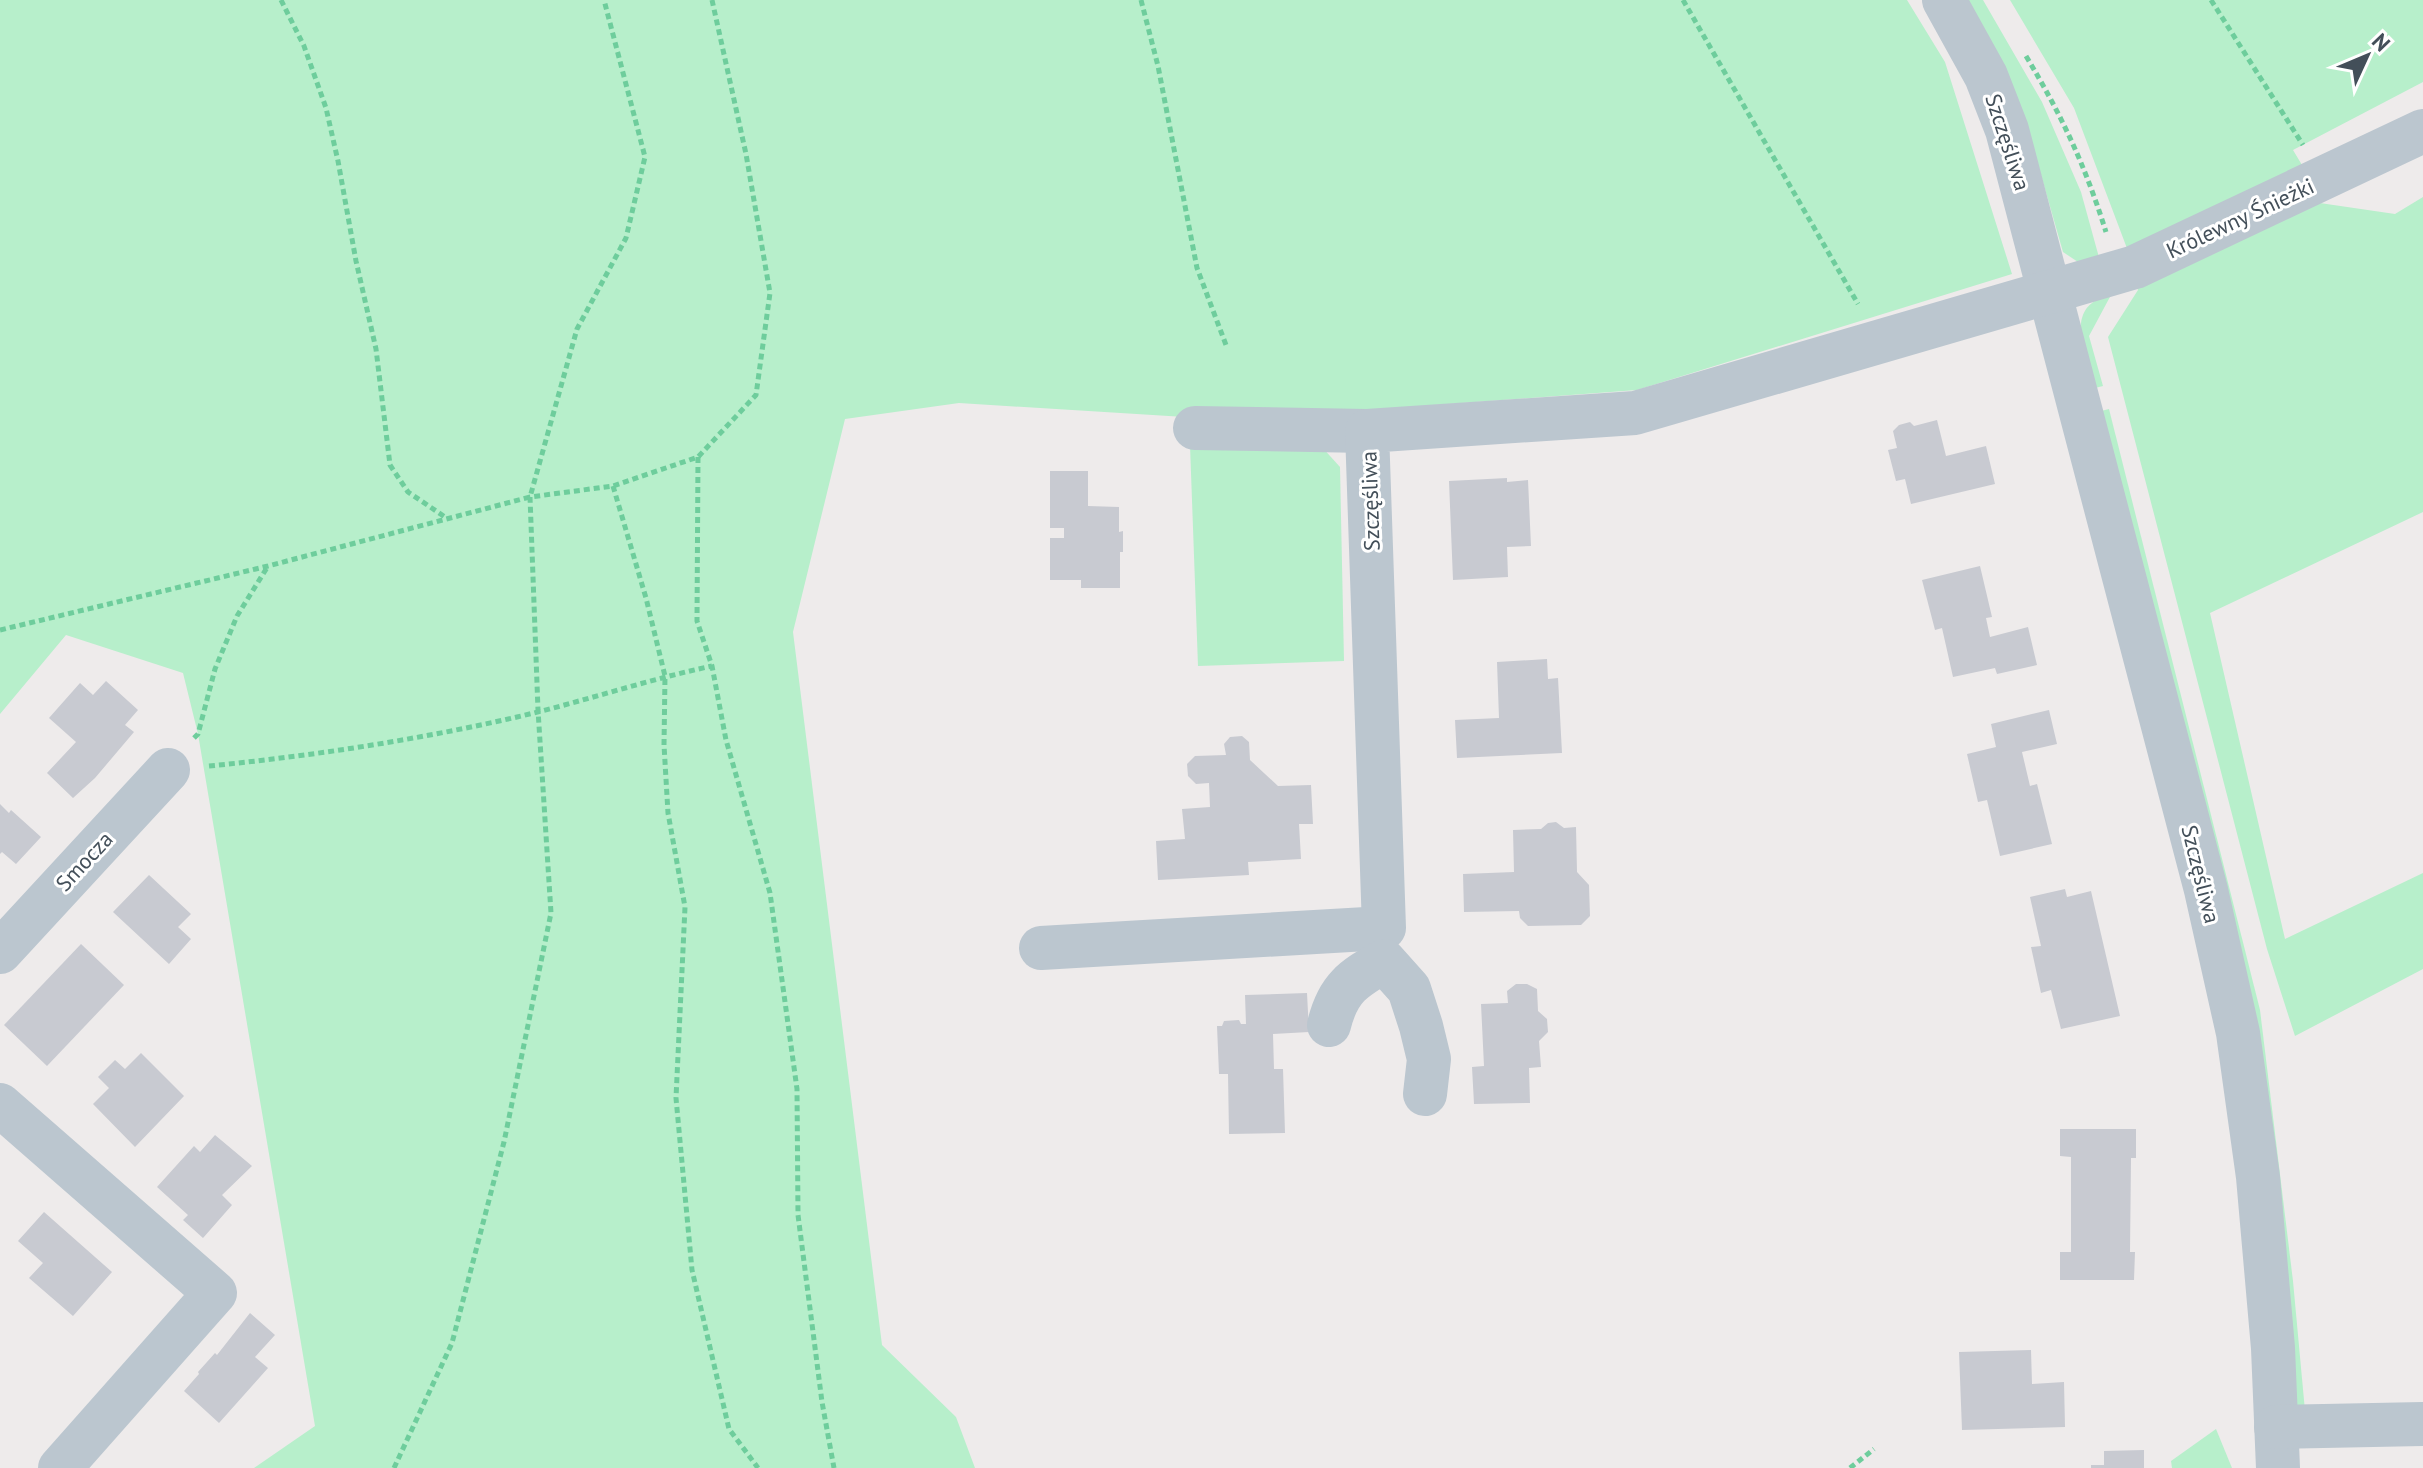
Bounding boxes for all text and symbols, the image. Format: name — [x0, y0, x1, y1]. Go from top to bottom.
north arrow — [2327, 16, 2407, 96]
text: N — [2366, 27, 2396, 57]
street label: Szczęśliwa — [1979, 90, 2037, 194]
street label: Królewny Śnieżki — [2162, 172, 2318, 264]
street label: Szczęśliwa — [1354, 451, 1386, 551]
street label: Szczęśliwa — [2175, 822, 2227, 926]
street label: Smocza — [49, 825, 119, 897]

